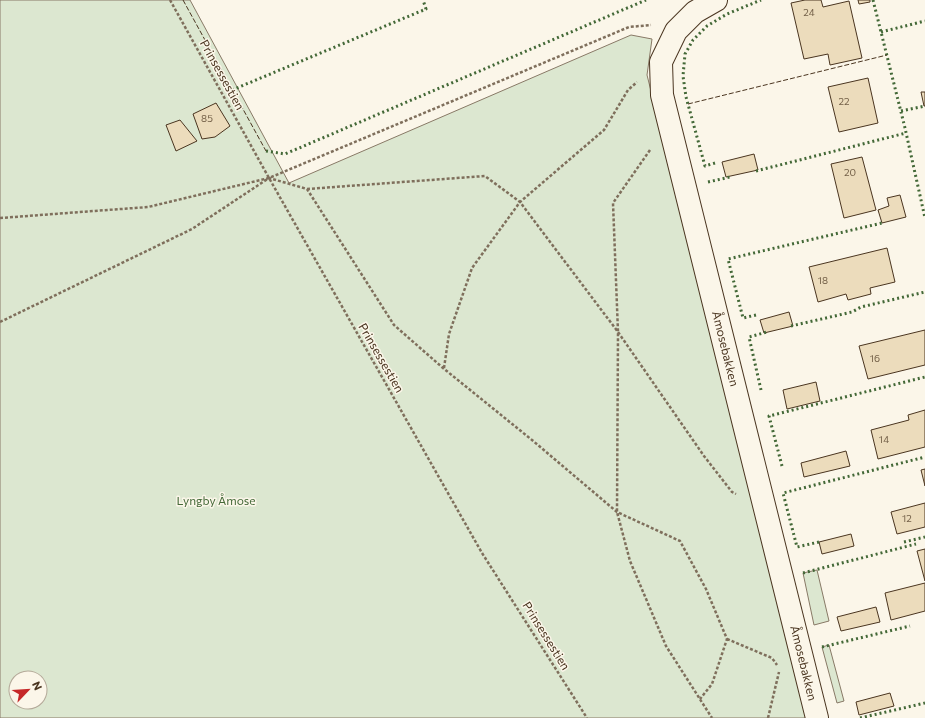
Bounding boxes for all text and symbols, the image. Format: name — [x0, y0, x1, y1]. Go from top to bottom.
house number: 24 — [803, 6, 815, 18]
street label: Prinsessestien — [198, 37, 248, 112]
house number: 22 — [838, 95, 850, 107]
house number: 85 — [201, 112, 213, 124]
house number: 20 — [844, 166, 856, 178]
house number: 18 — [818, 274, 828, 286]
street label: Åmosebakken — [710, 309, 742, 388]
street label: Prinsessestien — [356, 320, 407, 395]
house number: 16 — [870, 352, 880, 364]
house number: 14 — [879, 433, 889, 445]
park label: Lyngby Åmose — [176, 493, 256, 507]
house number: 12 — [902, 512, 912, 524]
street label: Prinsessestien — [520, 599, 573, 672]
street label: Åmosebakken — [788, 624, 820, 702]
north arrow — [8, 670, 48, 710]
text: N — [30, 679, 45, 692]

